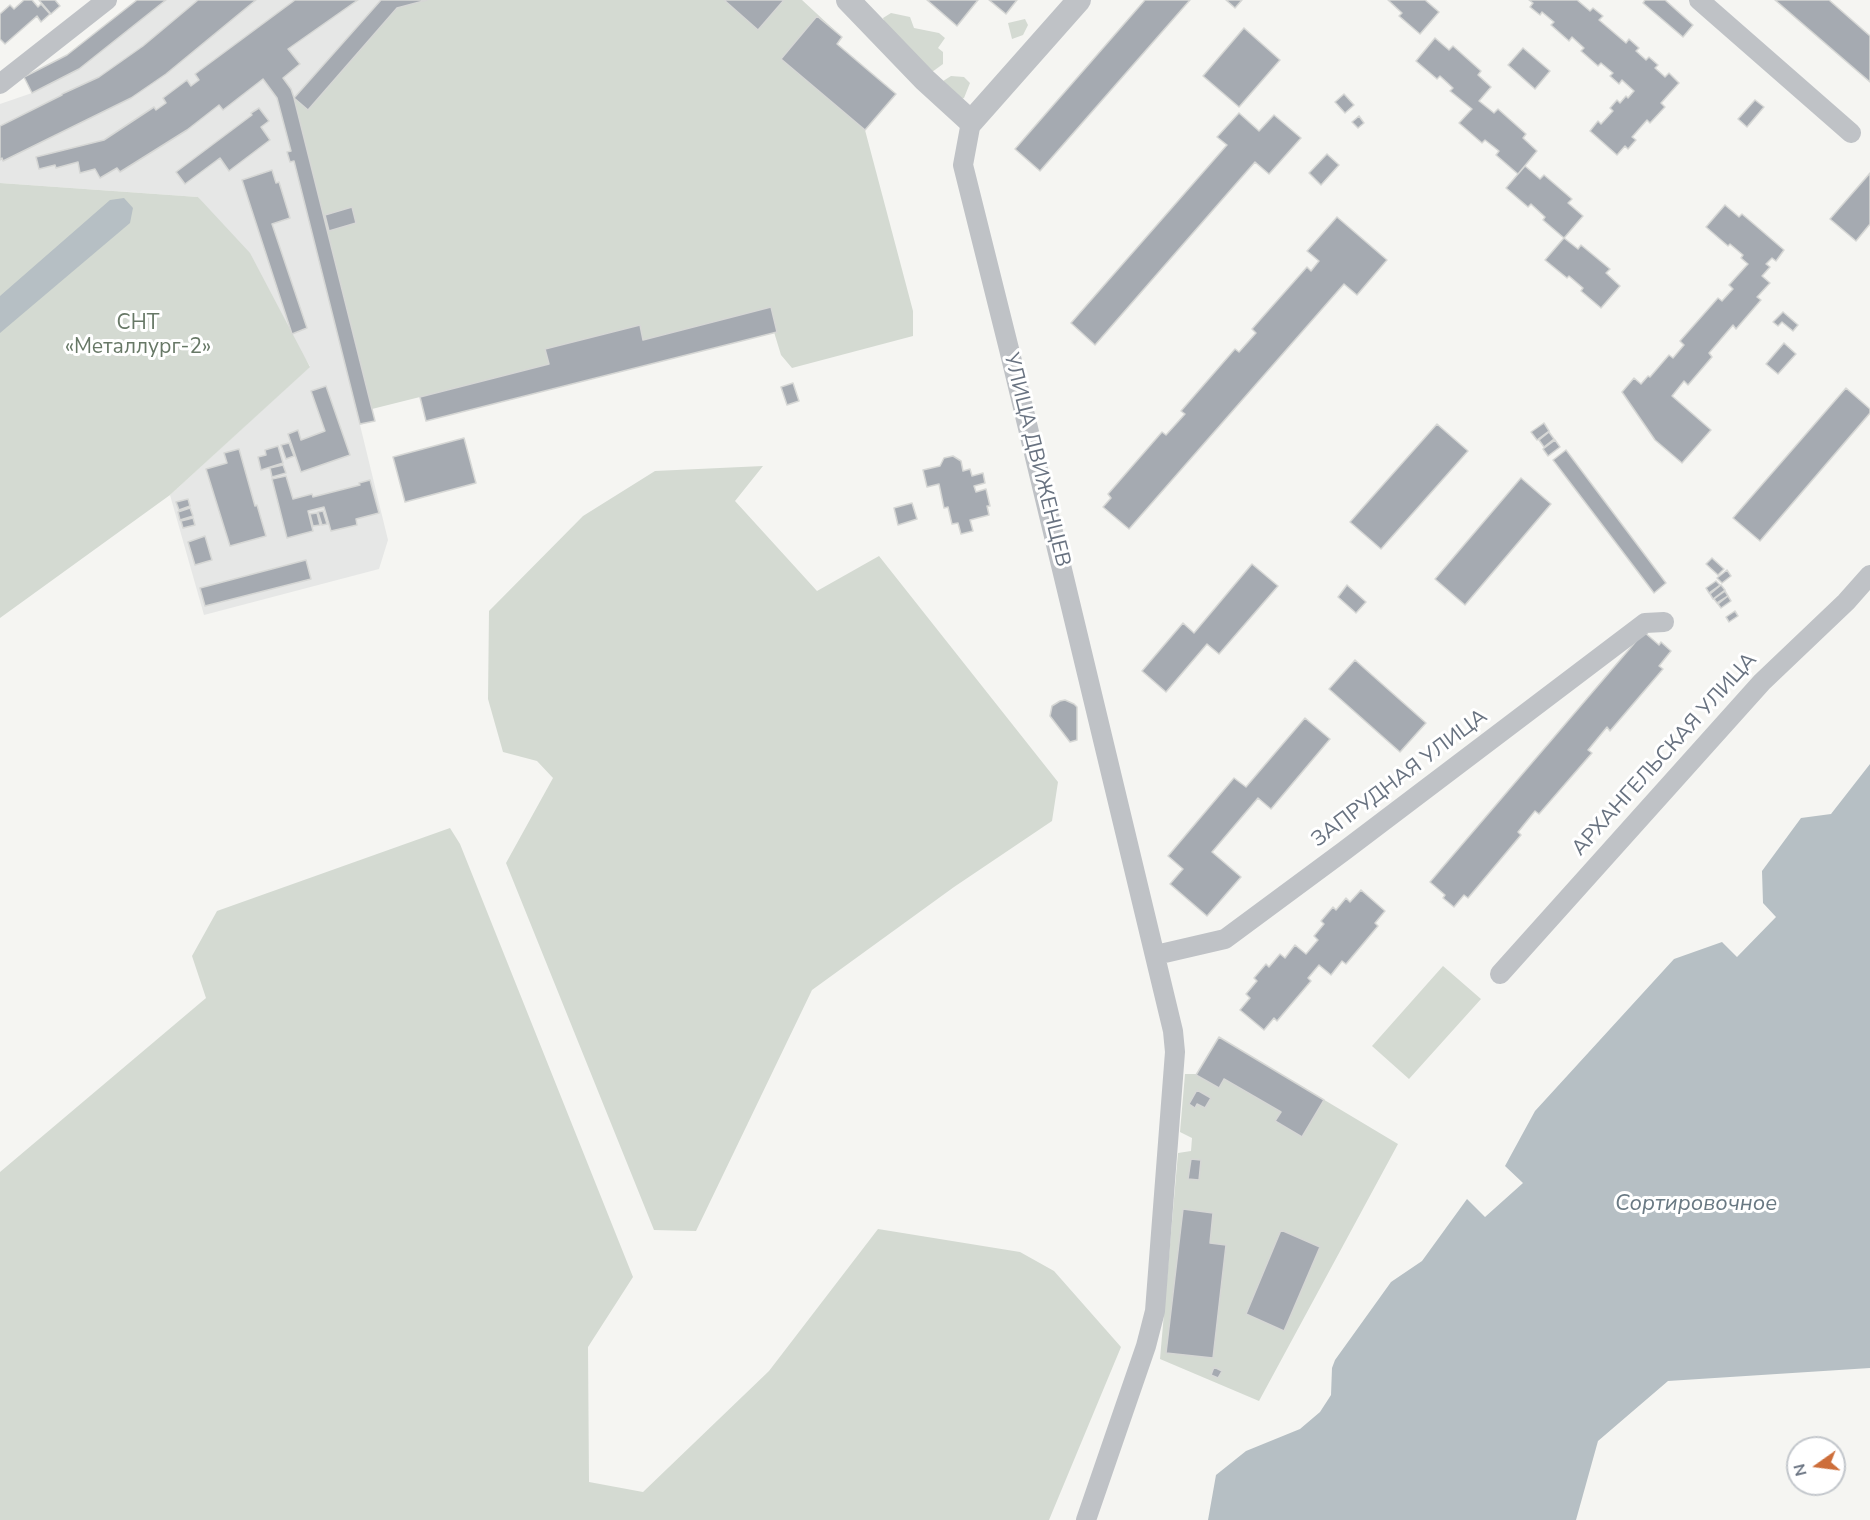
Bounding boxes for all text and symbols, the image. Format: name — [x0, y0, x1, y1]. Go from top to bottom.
park label: СНТ «Металлург-2» — [65, 311, 211, 361]
street label: УЛИЦА ДВИЖЕНЦЕВ — [997, 350, 1075, 570]
street label: АРХАНГЕЛЬСКАЯ УЛИЦА — [1567, 648, 1763, 862]
street label: ЗАПРУДНАЯ УЛИЦА — [1307, 705, 1493, 853]
water label: Сортировочное — [1615, 1192, 1777, 1218]
north arrow — [1786, 1436, 1846, 1496]
text: N — [1788, 1461, 1813, 1478]

